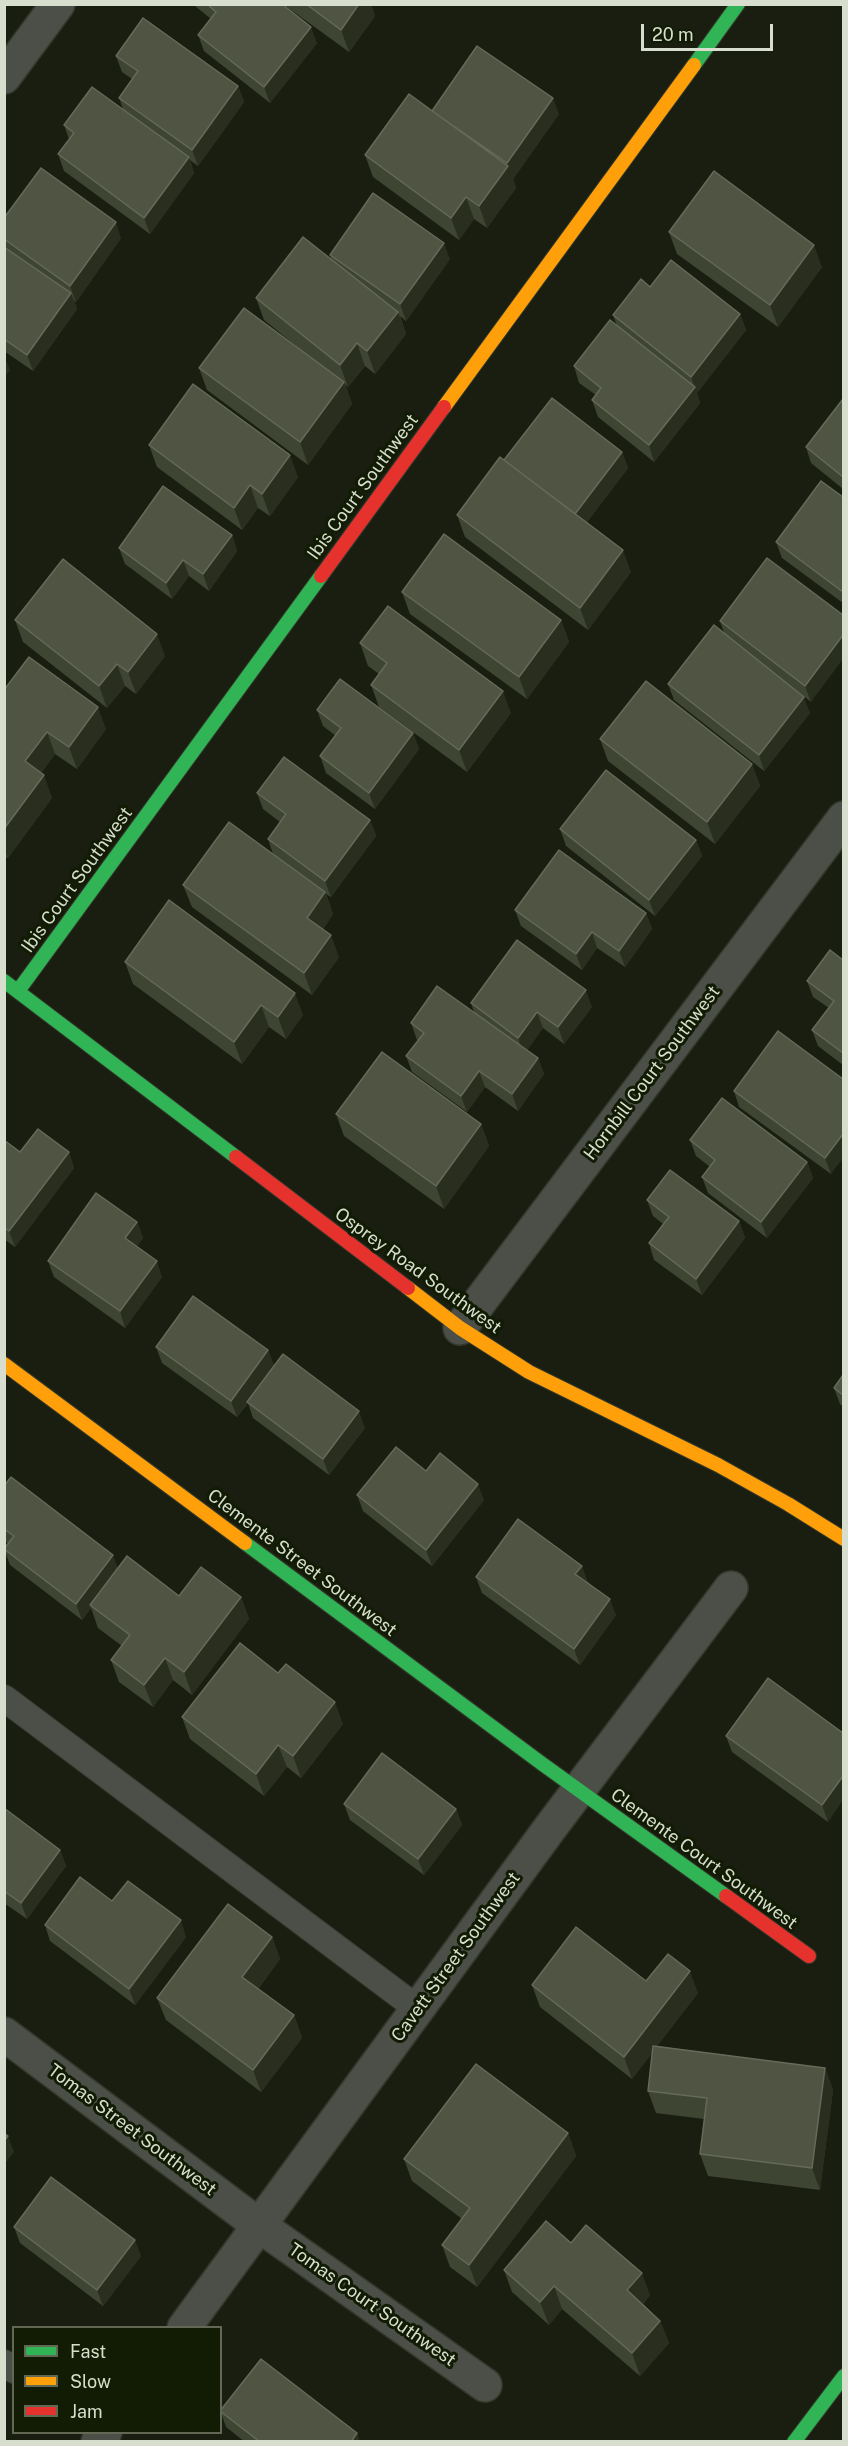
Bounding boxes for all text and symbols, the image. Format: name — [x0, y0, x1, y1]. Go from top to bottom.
scale bar — [644, 12, 776, 50]
text: 20 m — [652, 24, 694, 45]
street label: Ibis Court Southwest — [303, 410, 423, 564]
street label: Ibis Court Southwest — [17, 803, 137, 957]
street label: Hornbill Court Southwest — [579, 982, 725, 1164]
street label: Osprey Road Southwest — [331, 1203, 505, 1339]
street label: Clemente Street Southwest — [203, 1485, 401, 1641]
street label: Clemente Court Southwest — [606, 1784, 802, 1934]
street label: Cavett Street Southwest — [387, 1868, 525, 2046]
street label: Tomas Street Southwest — [44, 2060, 220, 2200]
street label: Tomas Court Southwest — [284, 2239, 460, 2371]
legend — [12, 2326, 222, 2434]
text: Fast — [70, 2341, 106, 2362]
text: Slow — [70, 2371, 111, 2392]
text: Jam — [70, 2401, 103, 2422]

